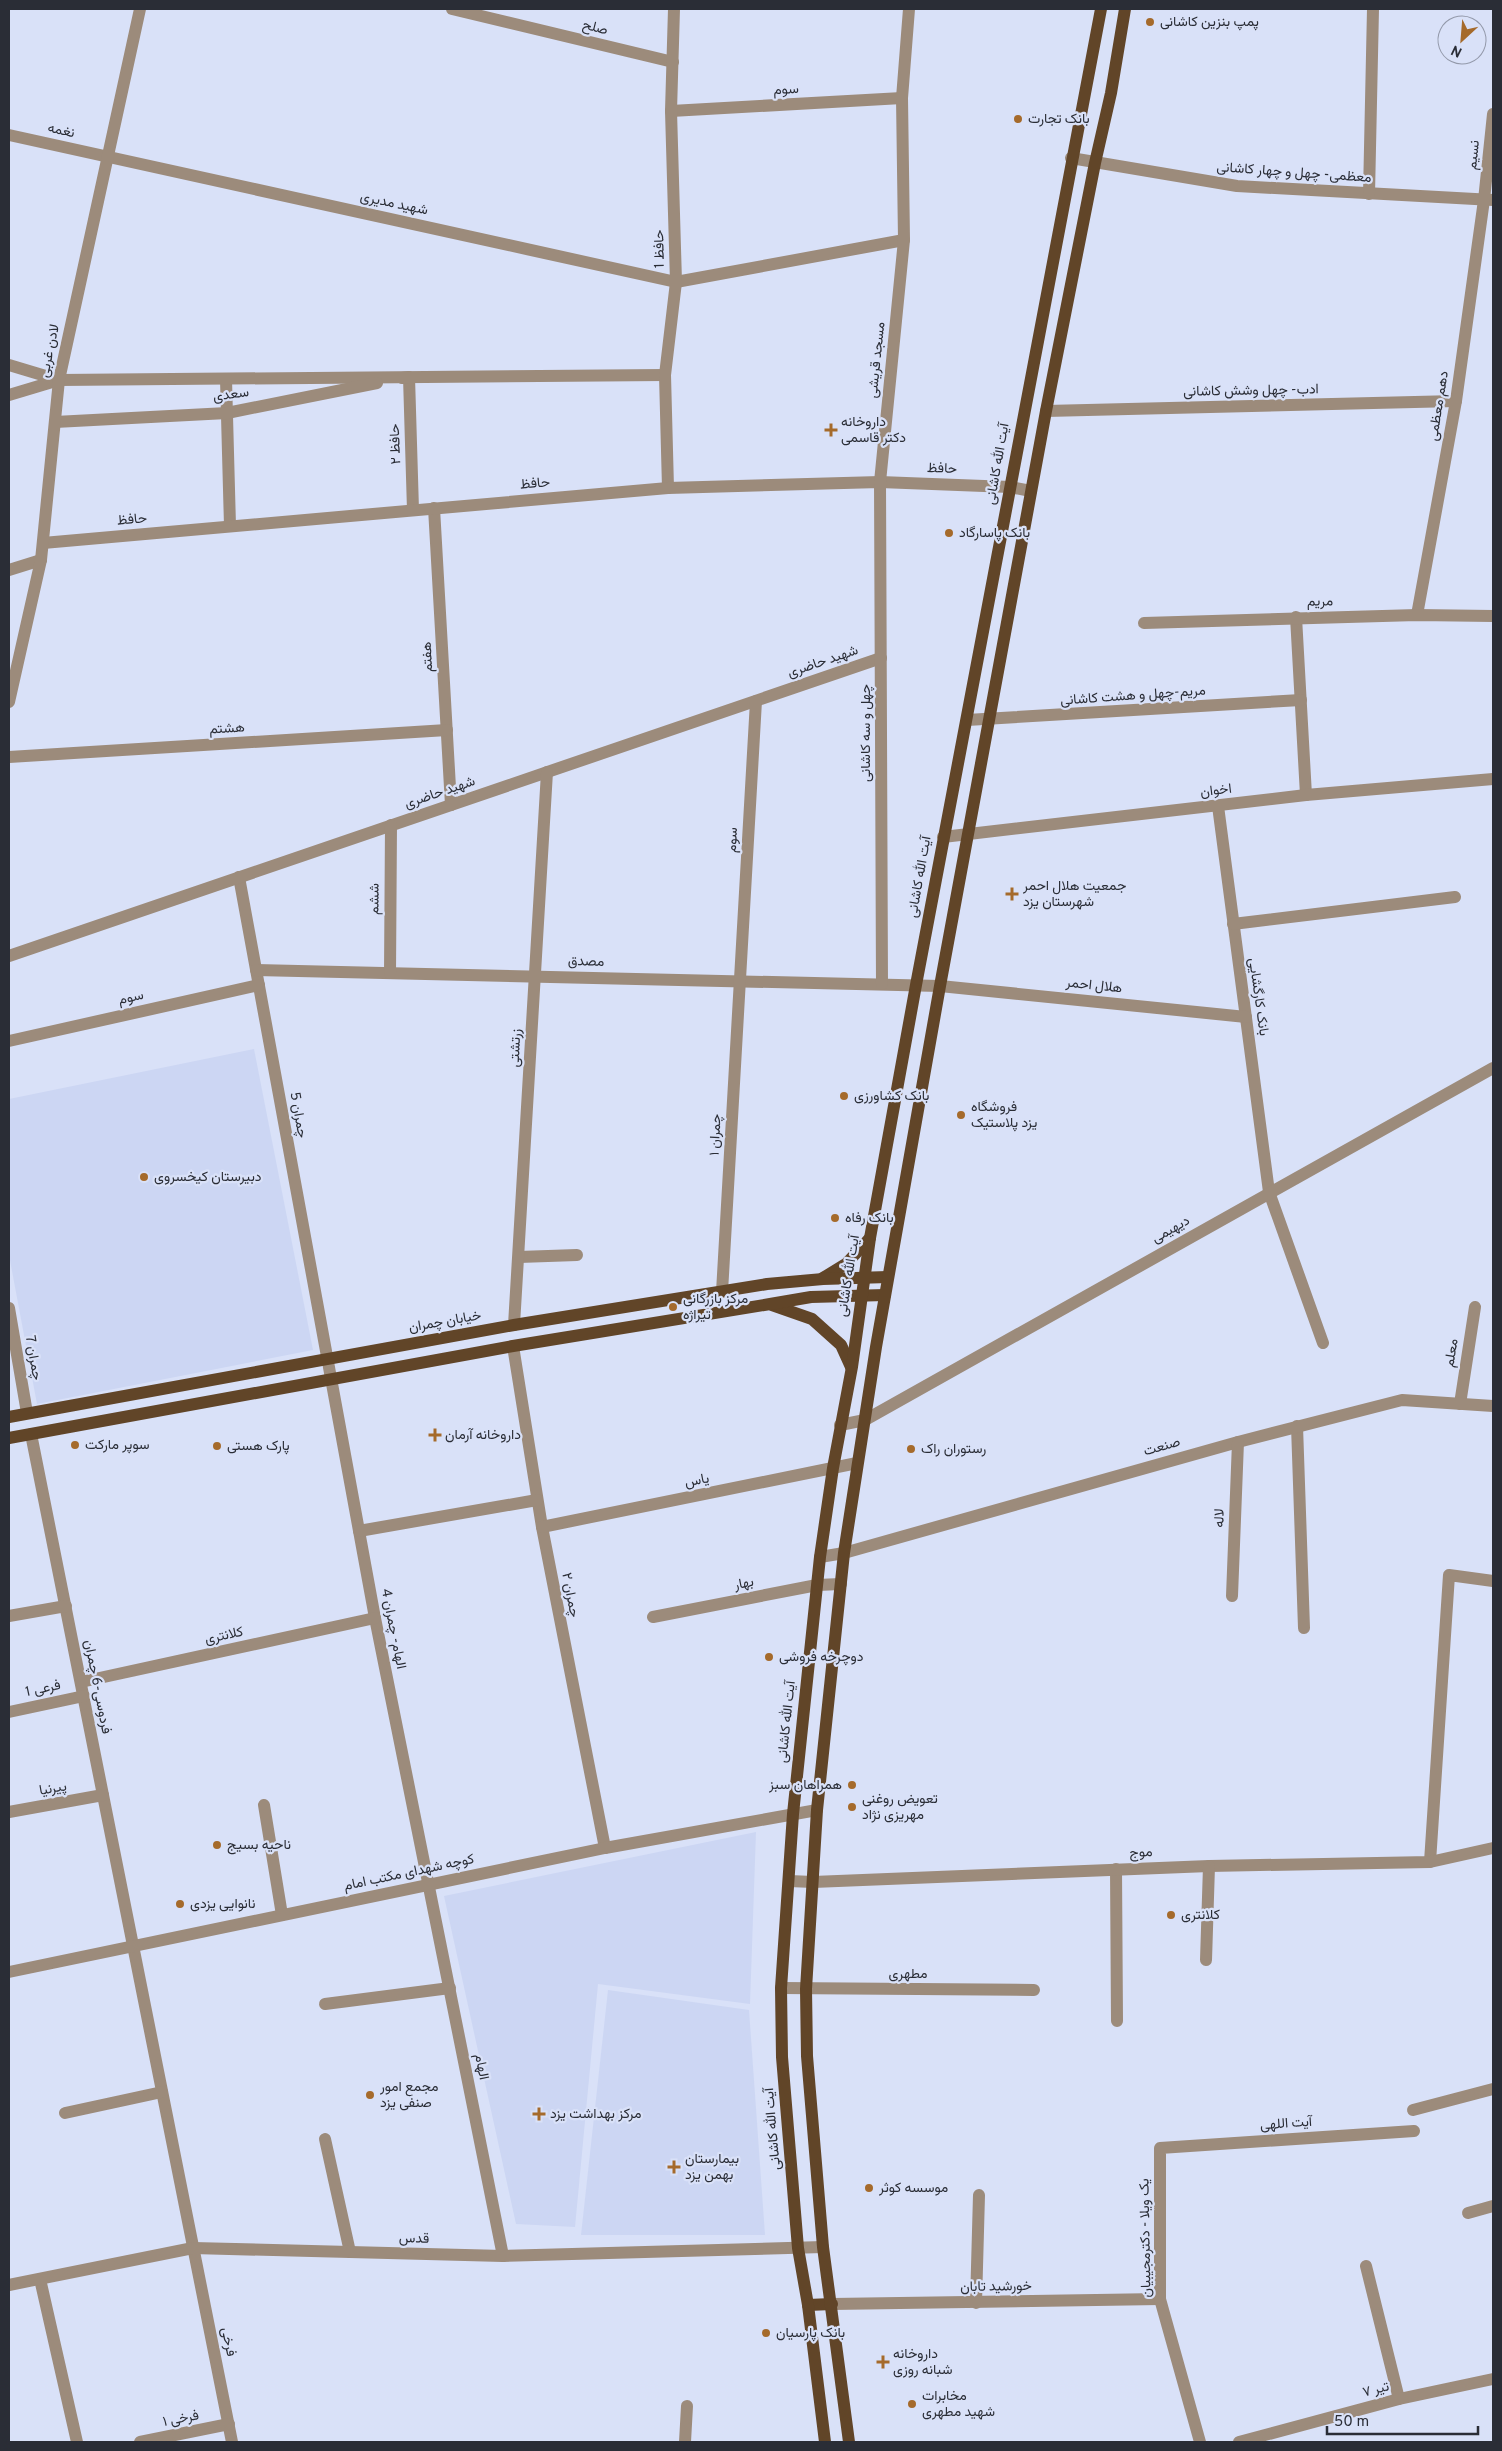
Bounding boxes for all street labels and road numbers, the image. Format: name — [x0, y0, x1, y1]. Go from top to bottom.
street label: صلح — [580, 17, 610, 40]
street label: سوم — [773, 81, 799, 99]
street label: نغمه — [46, 120, 76, 142]
street label: نسیم — [1464, 139, 1484, 171]
street label: معظمی- چهل و چهار کاشانی — [1216, 159, 1372, 187]
street label: شهید مدیری — [359, 189, 429, 219]
street label: حافظ 1 — [651, 230, 669, 268]
street label: مسجد قریشی — [865, 321, 889, 399]
street label: لادن غربی — [36, 323, 64, 379]
street label: دهم معظمی — [1425, 369, 1453, 442]
street label: ادب- چهل وشش کاشانی — [1183, 381, 1319, 401]
street label: سعدی — [212, 384, 250, 406]
street label: آیت الله کاشانی — [981, 420, 1014, 506]
street label: حافظ ۲ — [387, 423, 405, 465]
street label: حافظ — [927, 460, 957, 478]
street label: حافظ — [519, 474, 551, 494]
street label: حافظ — [116, 510, 148, 530]
street label: مریم — [1307, 593, 1333, 611]
street label: هفتم — [419, 641, 437, 673]
street label: شهید حاضری — [785, 642, 861, 682]
street label: مریم-چهل و هشت کاشانی — [1060, 682, 1206, 710]
street label: چهل و سه کاشانی — [858, 684, 875, 782]
street label: هشتم — [209, 720, 245, 738]
street label: شهید حاضری — [402, 773, 478, 813]
street label: اخوان — [1199, 781, 1233, 801]
street label: سوم — [724, 827, 742, 853]
street label: آیت الله کاشانی — [903, 833, 936, 919]
street label: ششم — [366, 883, 384, 915]
street label: مصدق — [568, 953, 604, 971]
street label: بانک کارگشایی — [1244, 957, 1272, 1037]
street label: هلال احمر — [1064, 974, 1123, 997]
street label: سوم — [117, 987, 145, 1009]
street label: زرتشتی — [507, 1028, 526, 1068]
street label: چمران 5 — [286, 1091, 310, 1139]
street label: چمران ۱ — [706, 1114, 726, 1156]
street label: دیهیمی — [1149, 1212, 1193, 1247]
street label: آیت الله کاشانی — [833, 1232, 864, 1318]
street label: خیابان چمران — [407, 1307, 483, 1337]
street label: چمران 7 — [21, 1334, 45, 1382]
street label: معلم — [1441, 1337, 1463, 1369]
street label: صنعت — [1142, 1434, 1183, 1460]
street label: یاس — [683, 1470, 711, 1492]
street label: لاله — [1211, 1508, 1229, 1528]
street label: چمران ۲ — [557, 1571, 583, 1619]
street label: بهار — [732, 1574, 755, 1594]
street label: الهام- چمران 4 — [377, 1587, 409, 1671]
street label: کلانتری — [203, 1624, 245, 1648]
street label: فردوسی-6 چمران — [80, 1638, 114, 1736]
street label: فرعی 1 — [24, 1677, 62, 1701]
street label: آیت الله کاشانی — [773, 1678, 800, 1764]
street label: پیرنیا — [38, 1778, 68, 1800]
street label: موج — [1129, 1844, 1153, 1863]
street label: کوچه شهدای مکتب امام — [342, 1851, 476, 1895]
street label: مطهری — [888, 1966, 928, 1983]
street label: الهام — [470, 2052, 492, 2082]
street label: آیت الله کاشانی — [760, 2085, 785, 2171]
street label: آیت اللهی — [1259, 2114, 1314, 2134]
street label: یک ویلا - دکترمجیبیان — [1136, 2178, 1156, 2298]
street label: قدس — [399, 2230, 429, 2248]
street label: خورشید تابان — [960, 2278, 1032, 2296]
street label: فرخی — [217, 2326, 239, 2358]
street label: ۷ تیر — [1361, 2378, 1391, 2402]
street label: فرخی ۱ — [161, 2407, 201, 2431]

